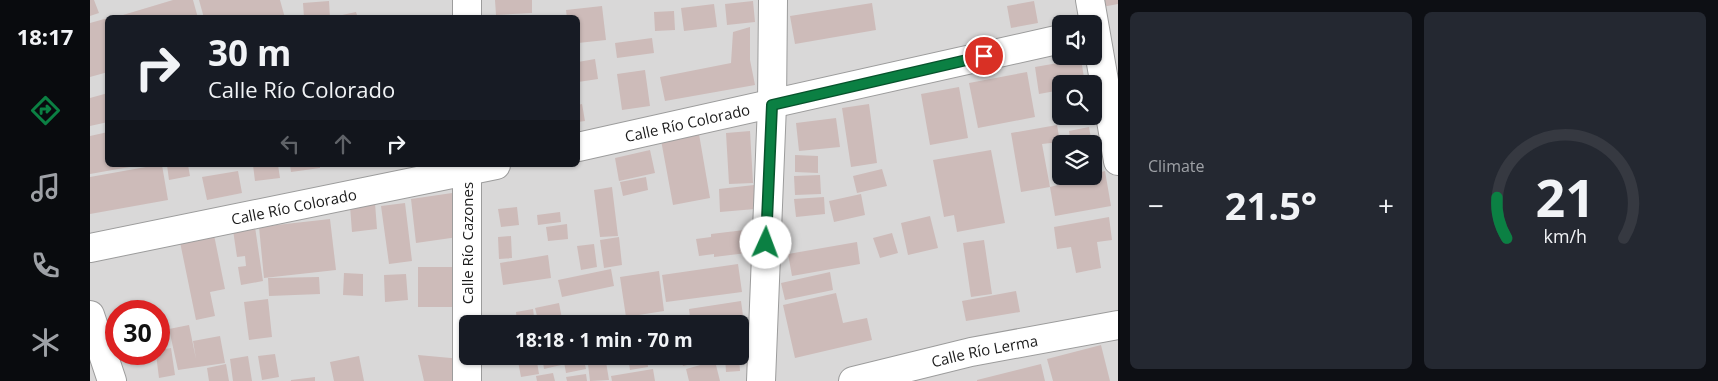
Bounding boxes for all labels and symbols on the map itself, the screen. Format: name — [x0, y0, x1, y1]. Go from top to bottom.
pin — [963, 35, 1005, 77]
street label: Calle Río Colorado — [623, 99, 752, 146]
street label: Calle Río Cazones — [457, 182, 477, 304]
street label: Calle Río Colorado — [229, 184, 358, 229]
position arrow — [739, 216, 791, 268]
speed limit sign: 30 — [105, 300, 170, 365]
street label: Calle Río Lerma — [929, 330, 1039, 371]

